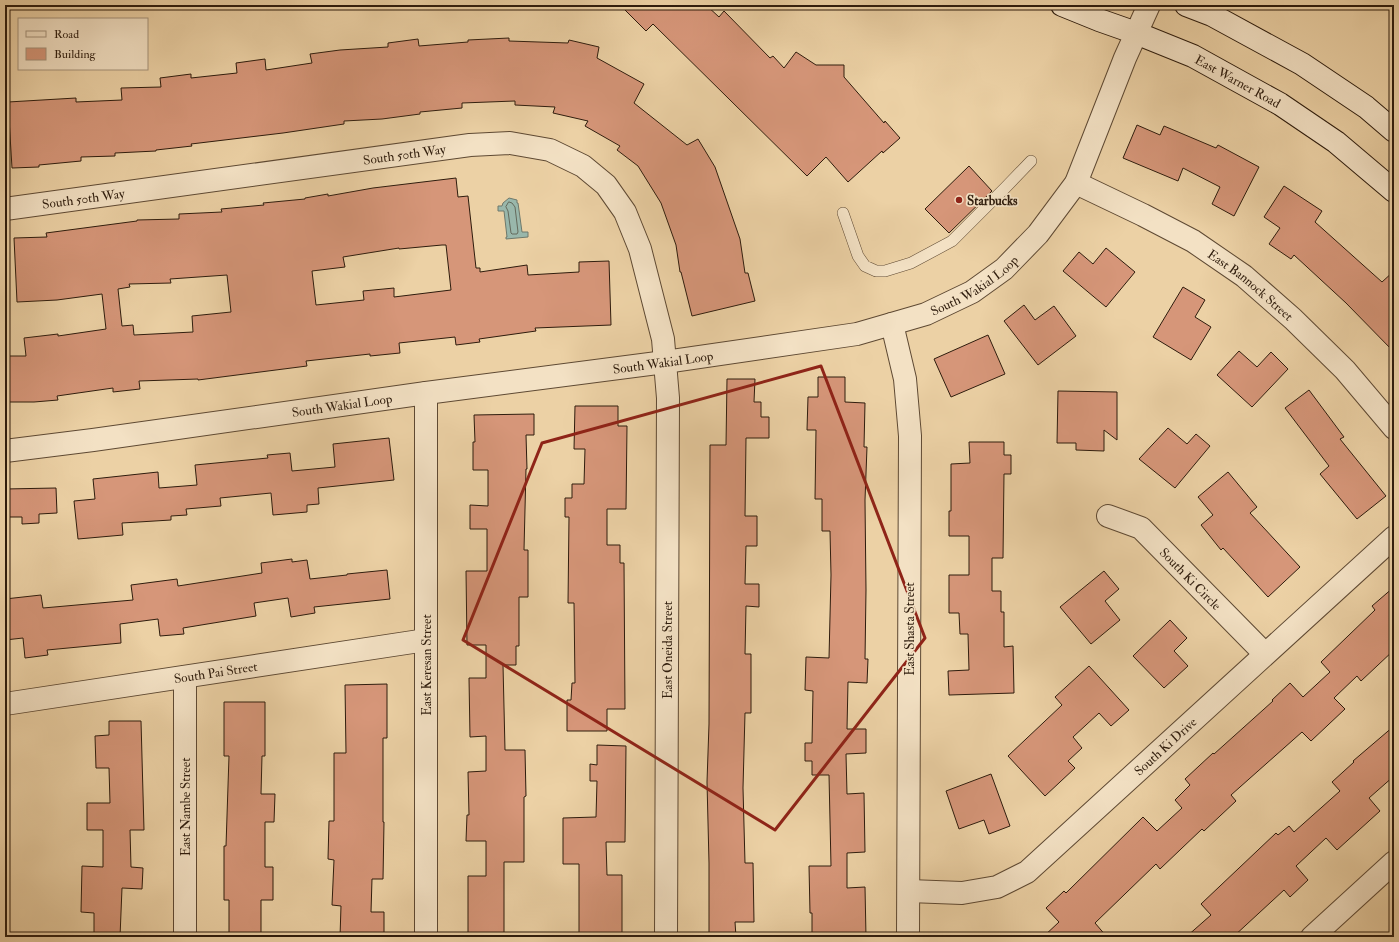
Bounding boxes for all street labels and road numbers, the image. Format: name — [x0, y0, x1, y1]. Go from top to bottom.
street label: East Warner Road — [1192, 52, 1284, 112]
street label: South 50th Way — [362, 141, 447, 169]
street label: South 50th Way — [41, 186, 126, 213]
street label: East Bannock Street — [1204, 246, 1296, 324]
street label: South Wakial Loop — [928, 252, 1023, 320]
street label: South Wakial Loop — [612, 348, 715, 378]
street label: South Wakial Loop — [291, 391, 394, 421]
street label: South Ki Circle — [1156, 545, 1225, 614]
street label: East Shasta Street — [902, 582, 918, 676]
street label: East Oneida Street — [660, 601, 676, 699]
street label: East Keresan Street — [419, 614, 435, 716]
street label: South Pai Street — [173, 659, 259, 687]
street label: South Ki Drive — [1131, 714, 1201, 779]
street label: East Nambe Street — [178, 758, 194, 856]

